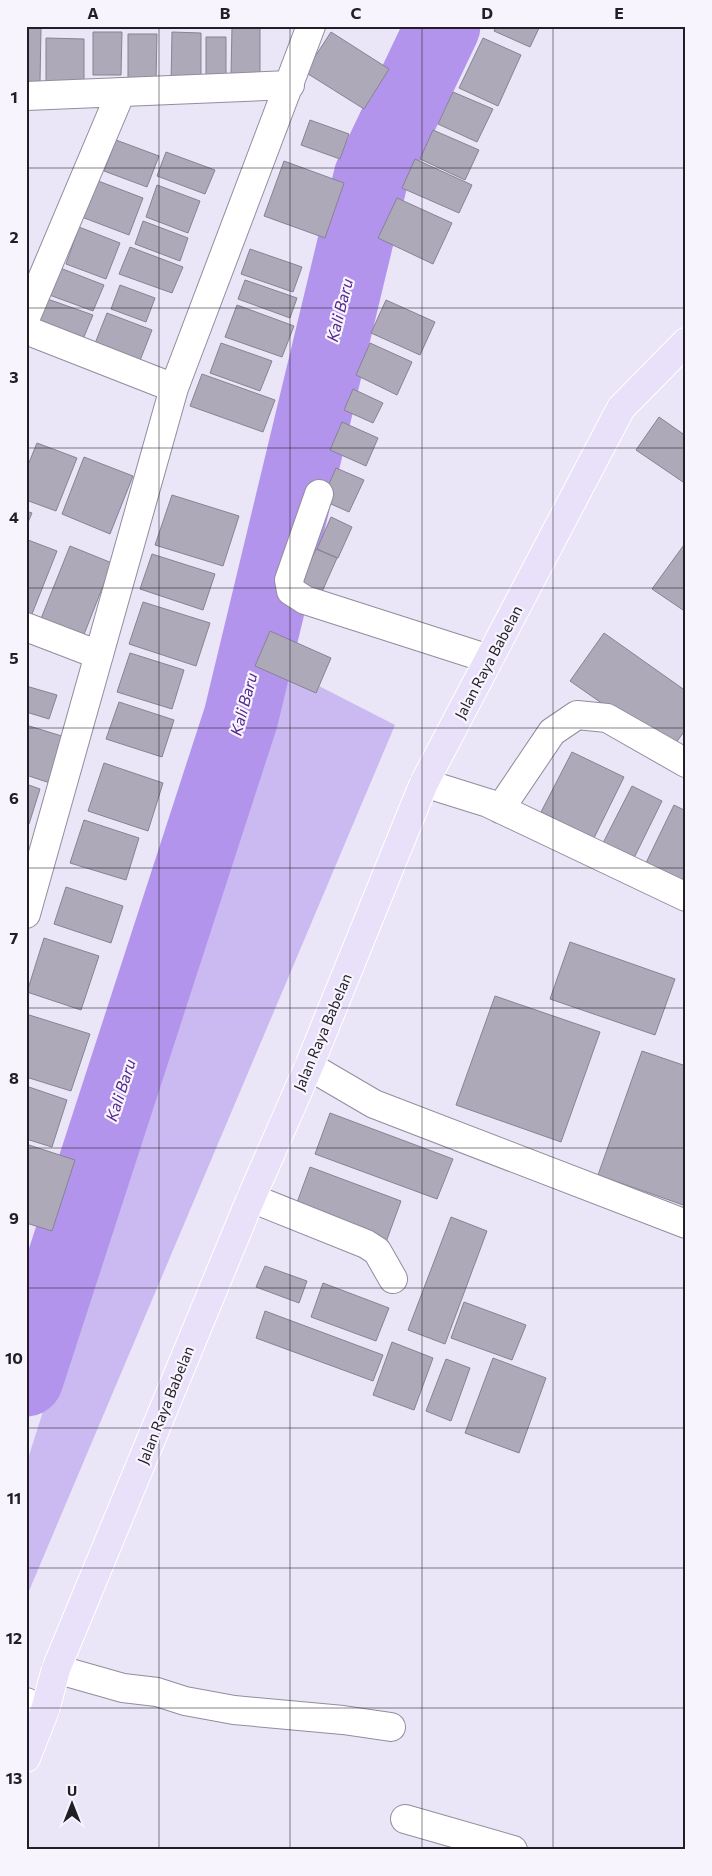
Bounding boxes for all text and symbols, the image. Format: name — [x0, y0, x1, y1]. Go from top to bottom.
text: A — [87, 3, 99, 22]
text: B — [220, 3, 231, 22]
text: C — [351, 3, 362, 22]
text: D — [481, 3, 493, 22]
text: E — [614, 3, 624, 22]
text: 1 — [10, 87, 18, 106]
text: 2 — [9, 227, 19, 246]
water label: Kali Baru — [322, 276, 356, 344]
text: 3 — [9, 367, 19, 386]
text: 4 — [9, 507, 19, 526]
street label: Jalan Raya Babelan — [450, 602, 526, 722]
text: 5 — [9, 648, 19, 667]
water label: Kali Baru — [225, 670, 261, 738]
text: 6 — [9, 788, 19, 807]
text: 7 — [10, 928, 19, 947]
street label: Jalan Raya Babelan — [289, 971, 355, 1093]
water label: Kali Baru — [101, 1056, 139, 1124]
text: 8 — [9, 1068, 19, 1087]
text: 9 — [9, 1208, 19, 1227]
street label: Jalan Raya Babelan — [133, 1343, 197, 1467]
text: 10 — [5, 1348, 23, 1367]
text: 11 — [7, 1488, 21, 1507]
text: 12 — [6, 1628, 22, 1647]
text: 13 — [6, 1768, 22, 1787]
north arrow — [48, 1778, 98, 1828]
text: U — [67, 1782, 77, 1799]

